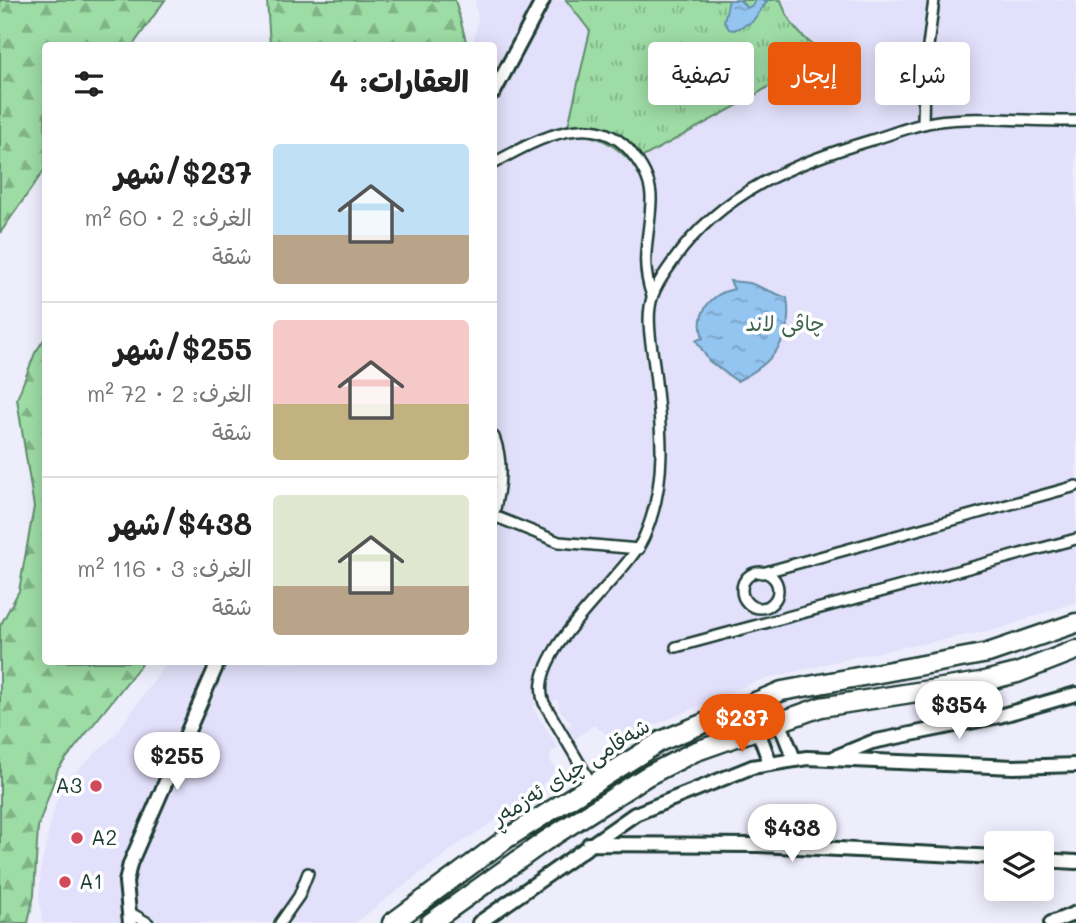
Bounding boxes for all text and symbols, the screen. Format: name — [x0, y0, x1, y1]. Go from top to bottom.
chip: تصفية — [648, 42, 754, 105]
chip: إيجار — [768, 42, 861, 105]
chip: شراء — [875, 42, 970, 105]
text: العقارات: 4 — [329, 60, 469, 100]
icon: filters — [70, 65, 108, 103]
text: $237/شهر — [115, 152, 252, 192]
icon: home — [329, 172, 413, 256]
text: الغرف: 2 · 60 m² — [84, 202, 252, 232]
text: شقة — [212, 240, 252, 270]
park label: چاڤی لاند — [745, 309, 825, 338]
text: $255/شهر — [114, 328, 252, 368]
icon: home — [329, 348, 413, 432]
text: الغرف: 2 · 72 m² — [87, 378, 252, 408]
text: شقة — [212, 416, 252, 446]
text: $438/شهر — [110, 503, 252, 543]
icon: home — [329, 523, 413, 607]
text: الغرف: 3 · 116 m² — [77, 553, 252, 583]
text: شقة — [212, 591, 252, 621]
pin: $354 — [918, 682, 1000, 741]
text: $354 — [931, 689, 987, 719]
pin: $237 — [701, 694, 783, 754]
text: $237 — [715, 702, 769, 732]
street label: شەقامی چیای ئەزمەڕ — [485, 711, 657, 835]
pin: $255 — [136, 732, 218, 792]
text: $255 — [150, 740, 204, 770]
place label: A3 — [55, 771, 82, 798]
marker: A3 — [88, 778, 104, 794]
pin: $438 — [751, 804, 833, 864]
text: $438 — [764, 812, 820, 842]
place label: A2 — [91, 823, 117, 850]
marker: A2 — [69, 830, 85, 846]
map controls — [984, 831, 1054, 901]
button: layers — [984, 831, 1054, 901]
place label: A1 — [79, 867, 103, 894]
marker: A1 — [57, 874, 73, 890]

